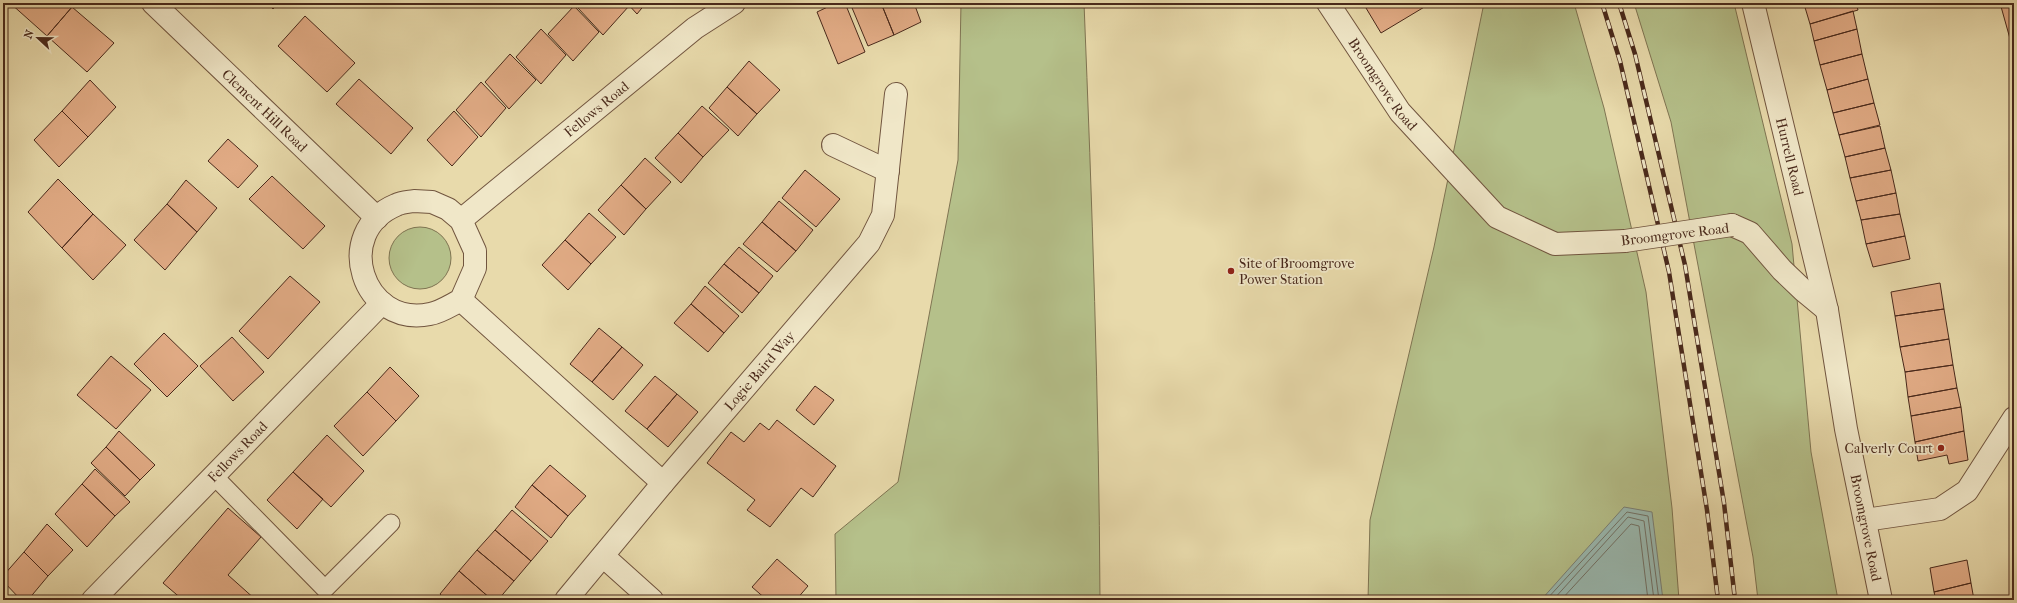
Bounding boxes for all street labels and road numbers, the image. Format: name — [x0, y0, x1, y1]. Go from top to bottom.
street label: Broomgrove Road — [1344, 35, 1421, 134]
street label: Clement Hill Road — [218, 66, 311, 156]
street label: Fellows Road — [561, 78, 633, 141]
street label: Hurrell Road — [1772, 116, 1807, 198]
street label: Broomgrove Road — [1620, 219, 1730, 250]
street label: Logie Baird Way — [721, 327, 799, 414]
street label: Fellows Road — [204, 418, 271, 486]
street label: Broomgrove Road — [1846, 473, 1885, 583]

